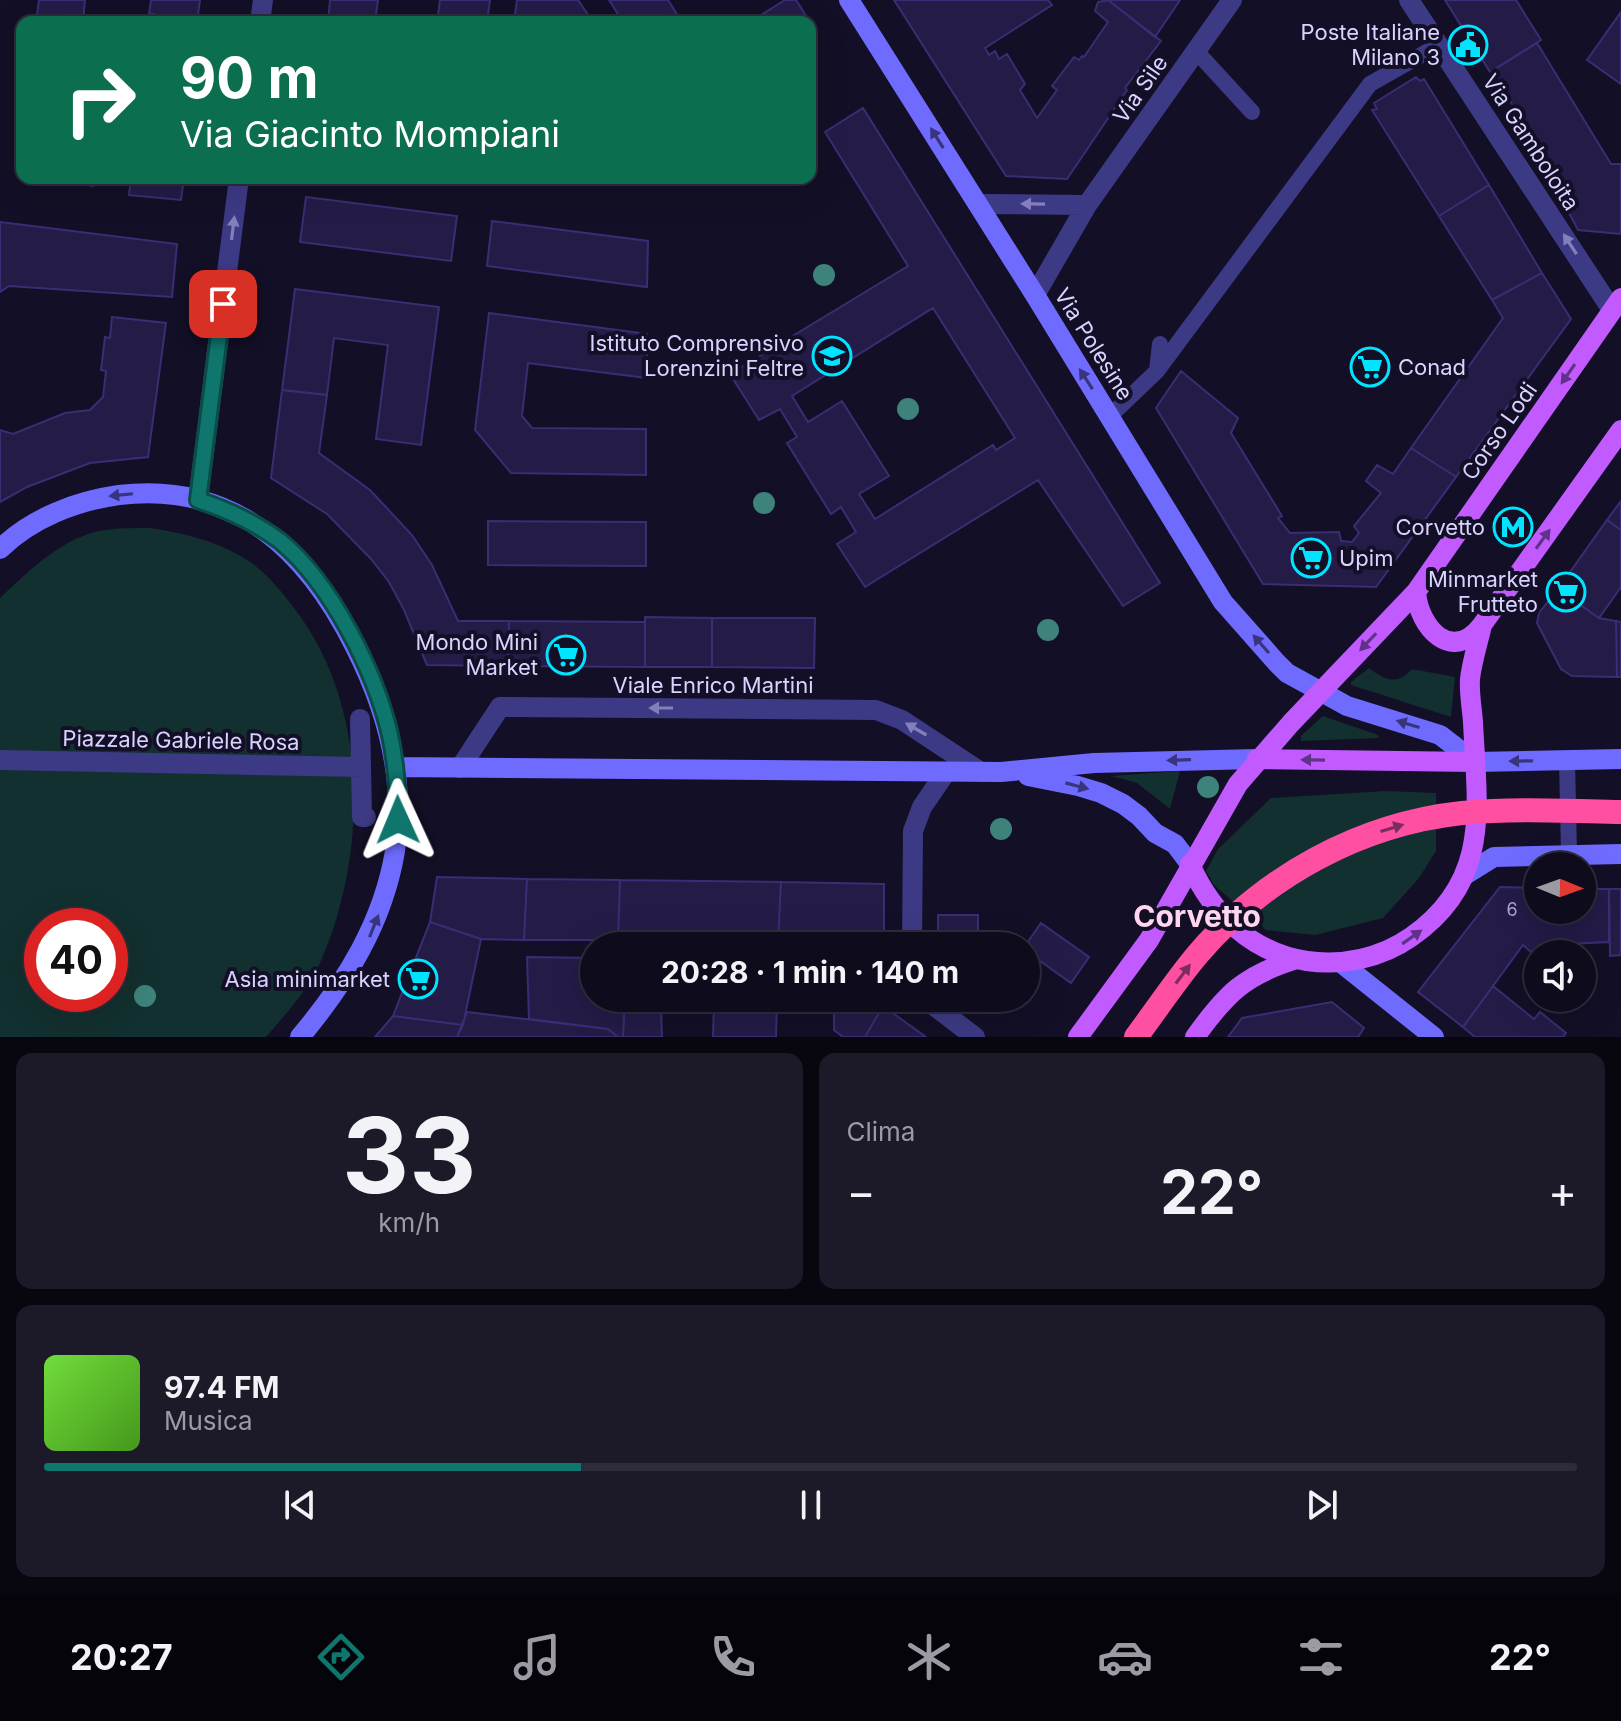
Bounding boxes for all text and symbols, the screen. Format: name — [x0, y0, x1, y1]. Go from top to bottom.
place label: Poste Italiane Milano 3 — [1301, 19, 1440, 70]
public building icon: Poste Italiane Milano 3 — [1447, 24, 1489, 66]
text: 90 m — [180, 44, 319, 112]
icon: right — [48, 48, 152, 152]
street label: Via Sile — [1107, 50, 1173, 128]
street label: Via Gamboloita — [1477, 69, 1585, 215]
text: Via Giacinto Mompiani — [180, 112, 560, 156]
one-way arrow — [929, 128, 944, 149]
one-way arrow — [1020, 197, 1045, 210]
one-way arrow — [227, 216, 240, 241]
one-way arrow — [1562, 234, 1577, 255]
pin — [189, 270, 257, 338]
icon: arrive — [201, 282, 245, 326]
street label: Via Polesine — [1049, 283, 1139, 405]
place label: Istituto Comprensivo Lorenzini Feltre — [590, 330, 804, 381]
school or university icon: Istituto Comprensivo Lorenzini Feltre — [811, 335, 853, 377]
supermarket icon: Conad — [1349, 346, 1391, 388]
place label: Conad — [1398, 354, 1466, 380]
one-way arrow — [1561, 363, 1576, 384]
one-way arrow — [1078, 368, 1093, 389]
street label: Corso Lodi — [1456, 377, 1542, 485]
one-way arrow — [108, 489, 133, 502]
metro station icon: Corvetto — [1492, 506, 1534, 548]
place label: Corvetto — [1396, 514, 1485, 540]
one-way arrow — [1535, 529, 1550, 550]
supermarket icon: Upim — [1290, 537, 1332, 579]
place label: Upim — [1339, 545, 1393, 571]
place label: Minmarket Frutteto — [1428, 566, 1538, 617]
supermarket icon: Minmarket Frutteto — [1545, 571, 1587, 613]
place label: Mondo Mini Market — [416, 629, 538, 680]
one-way arrow — [1360, 633, 1378, 652]
supermarket icon: Mondo Mini Market — [545, 634, 587, 676]
one-way arrow — [1252, 635, 1270, 654]
street label: Viale Enrico Martini — [612, 672, 814, 698]
one-way arrow — [648, 702, 673, 714]
one-way arrow — [1395, 718, 1419, 730]
one-way arrow — [905, 722, 927, 736]
street label: Piazzale Gabriele Rosa — [62, 725, 300, 755]
one-way arrow — [1166, 754, 1191, 766]
one-way arrow — [1300, 754, 1325, 766]
one-way arrow — [1508, 755, 1533, 767]
position arrow — [356, 778, 440, 862]
one-way arrow — [1066, 780, 1090, 793]
one-way arrow — [1380, 821, 1404, 834]
north arrow — [1524, 852, 1596, 924]
map controls — [1524, 852, 1596, 1012]
district label: Corvetto — [1133, 898, 1261, 934]
house number: 6 — [1506, 899, 1518, 920]
speed limit sign: 40 — [24, 908, 128, 1012]
one-way arrow — [367, 914, 380, 938]
one-way arrow — [1402, 930, 1423, 945]
button: sound — [1524, 940, 1596, 1012]
text: 20:28 · 1 min · 140 m — [661, 954, 959, 990]
supermarket icon: Asia minimarket — [397, 958, 439, 1000]
one-way arrow — [1174, 964, 1190, 984]
place label: Asia minimarket — [225, 966, 390, 992]
text: 33 — [342, 1092, 476, 1218]
text: Clima — [847, 1116, 915, 1147]
text: 22° — [1160, 1156, 1263, 1228]
text: − — [847, 1165, 876, 1219]
text: + — [1548, 1165, 1577, 1219]
text: km/h — [378, 1207, 440, 1238]
text: 97.4 FM — [164, 1369, 280, 1405]
text: Musica — [164, 1405, 253, 1436]
icon: previous — [278, 1483, 322, 1527]
icon: pause — [789, 1483, 833, 1527]
icon: next — [1300, 1483, 1344, 1527]
icon: directions — [313, 1629, 369, 1685]
icon: music — [509, 1629, 565, 1685]
icon: phone — [705, 1629, 761, 1685]
icon: climate — [901, 1629, 957, 1685]
icon: car — [1097, 1629, 1153, 1685]
icon: filters — [1293, 1629, 1349, 1685]
text: 20:27 — [70, 1635, 173, 1679]
text: 22° — [1489, 1635, 1551, 1679]

